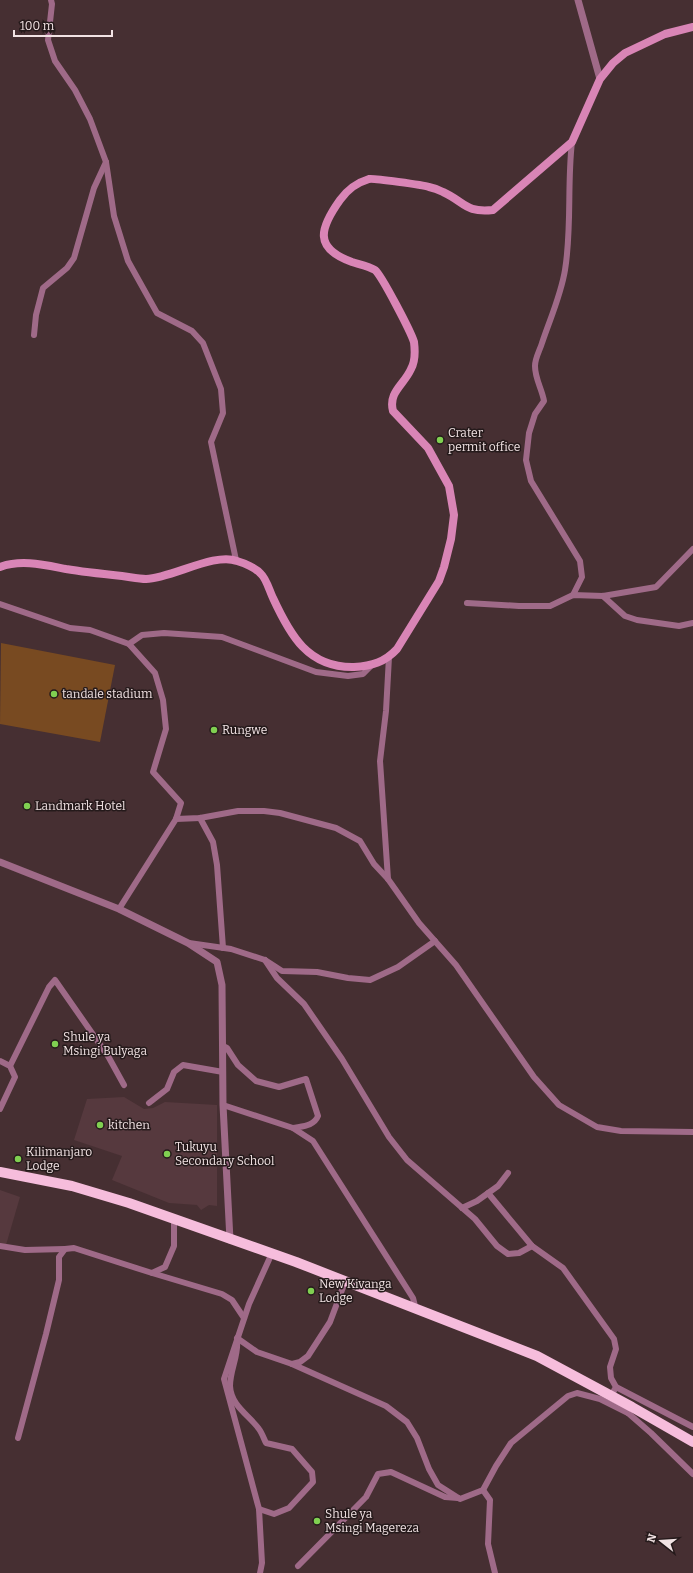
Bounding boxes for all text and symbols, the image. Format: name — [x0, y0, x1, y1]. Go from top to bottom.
scale bar — [14, 12, 112, 38]
text: 100 m — [20, 19, 55, 33]
place label: Crater permit office — [448, 426, 520, 454]
marker: Crater permit office — [435, 435, 445, 445]
place label: tandale stadium — [62, 687, 153, 701]
marker: tandale stadium — [49, 689, 59, 699]
place label: Rungwe — [222, 723, 267, 737]
marker: Rungwe — [209, 725, 219, 735]
place label: Landmark Hotel — [35, 799, 126, 813]
marker: Landmark Hotel — [22, 801, 32, 811]
place label: Shule ya Msingi Bulyaga — [63, 1030, 147, 1058]
marker: Shule ya Msingi Bulyaga — [50, 1039, 60, 1049]
place label: kitchen — [108, 1118, 150, 1132]
marker: kitchen — [95, 1120, 105, 1130]
place label: Tukuyu Secondary School — [175, 1140, 275, 1168]
place label: Kilimanjaro Lodge — [26, 1145, 92, 1173]
marker: Tukuyu Secondary School — [162, 1149, 172, 1159]
marker: Kilimanjaro Lodge — [13, 1154, 23, 1164]
place label: New Kivanga Lodge — [319, 1277, 392, 1305]
marker: New Kivanga Lodge — [306, 1286, 316, 1296]
place label: Shule ya Msingi Magereza — [325, 1507, 419, 1535]
marker: Shule ya Msingi Magereza — [312, 1516, 322, 1526]
north arrow — [641, 1521, 681, 1561]
text: N — [644, 1532, 660, 1544]

